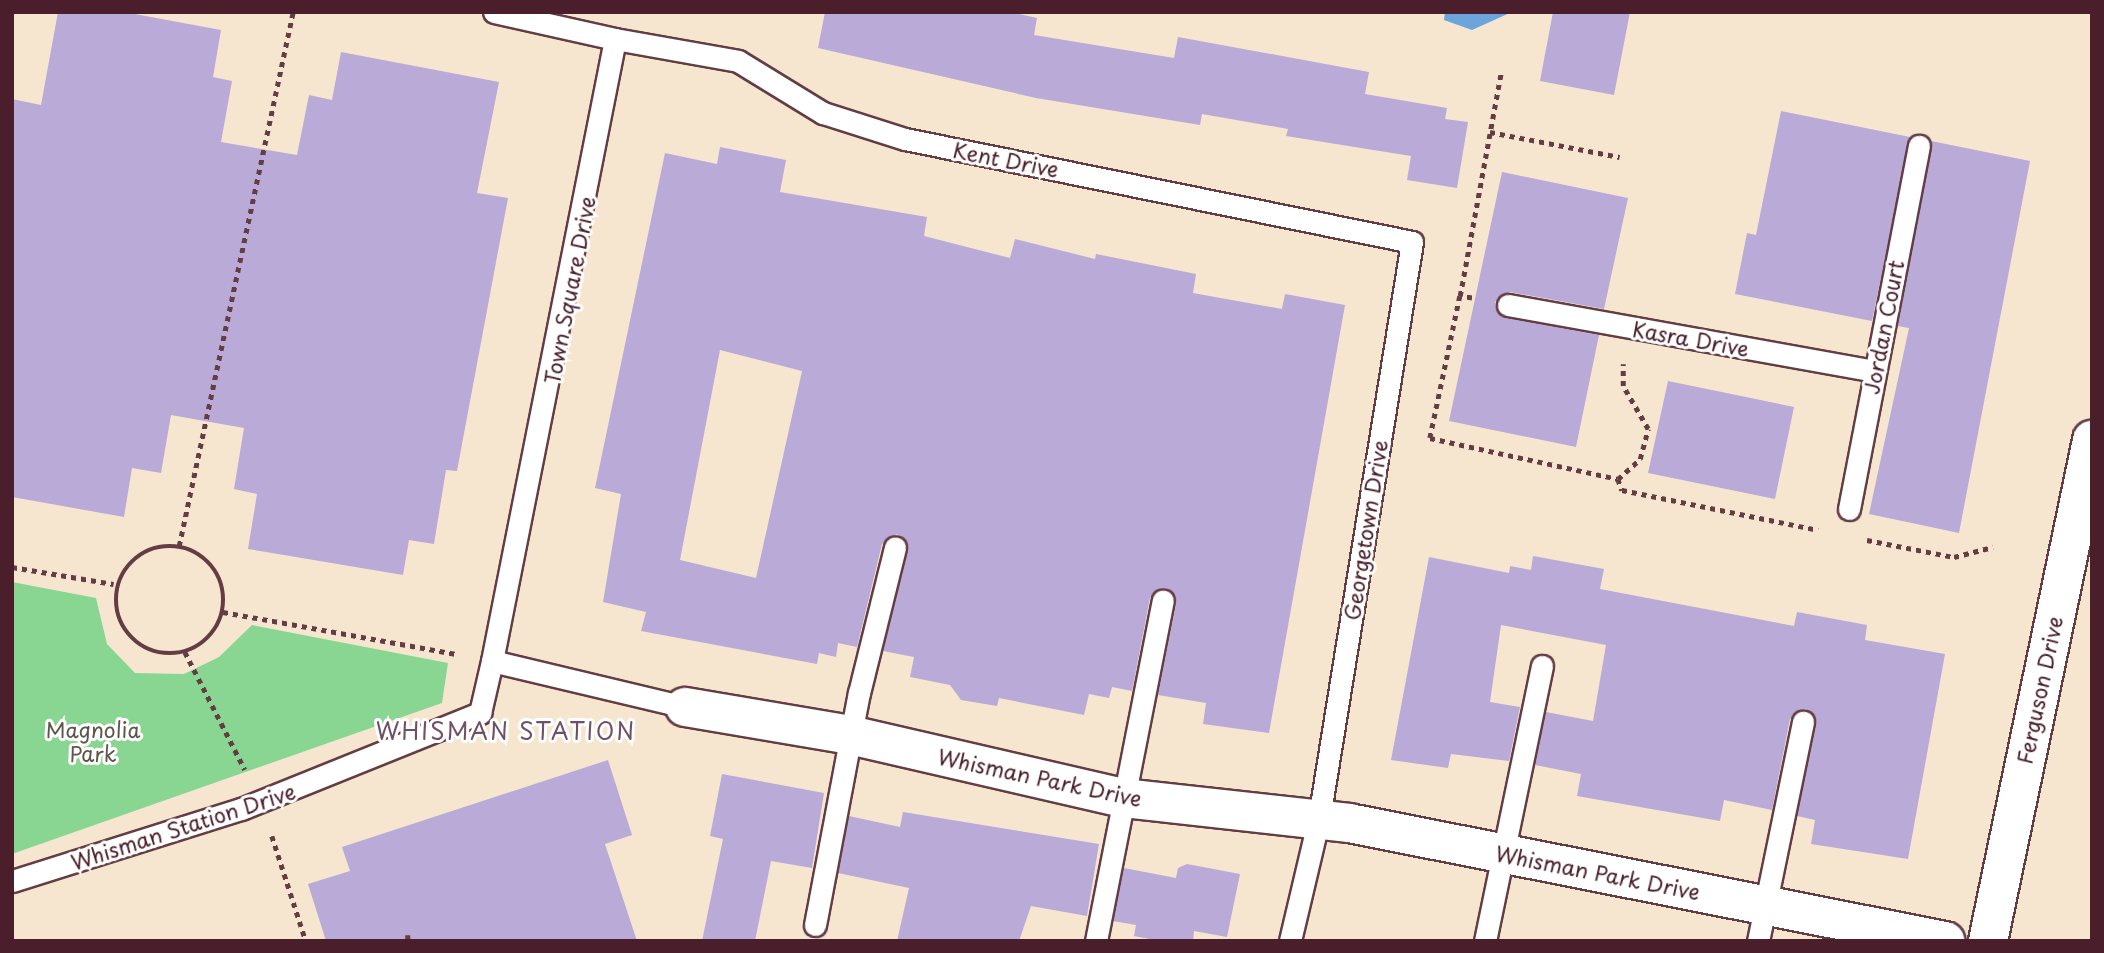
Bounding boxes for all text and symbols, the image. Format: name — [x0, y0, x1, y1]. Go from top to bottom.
street label: Kent Drive — [951, 136, 1061, 182]
street label: Town Square Drive — [539, 195, 599, 385]
street label: Jordan Court — [1858, 258, 1908, 396]
street label: Kasra Drive — [1631, 315, 1751, 361]
street label: Georgetown Drive — [1338, 438, 1392, 622]
street label: Ferguson Drive — [2011, 614, 2067, 766]
park label: Magnolia Park — [46, 716, 140, 766]
district label: WHISMAN STATION — [377, 717, 635, 745]
street label: Whisman Park Drive — [936, 743, 1144, 811]
street label: Whisman Station Drive — [68, 778, 298, 874]
street label: Whisman Park Drive — [1494, 840, 1702, 904]

